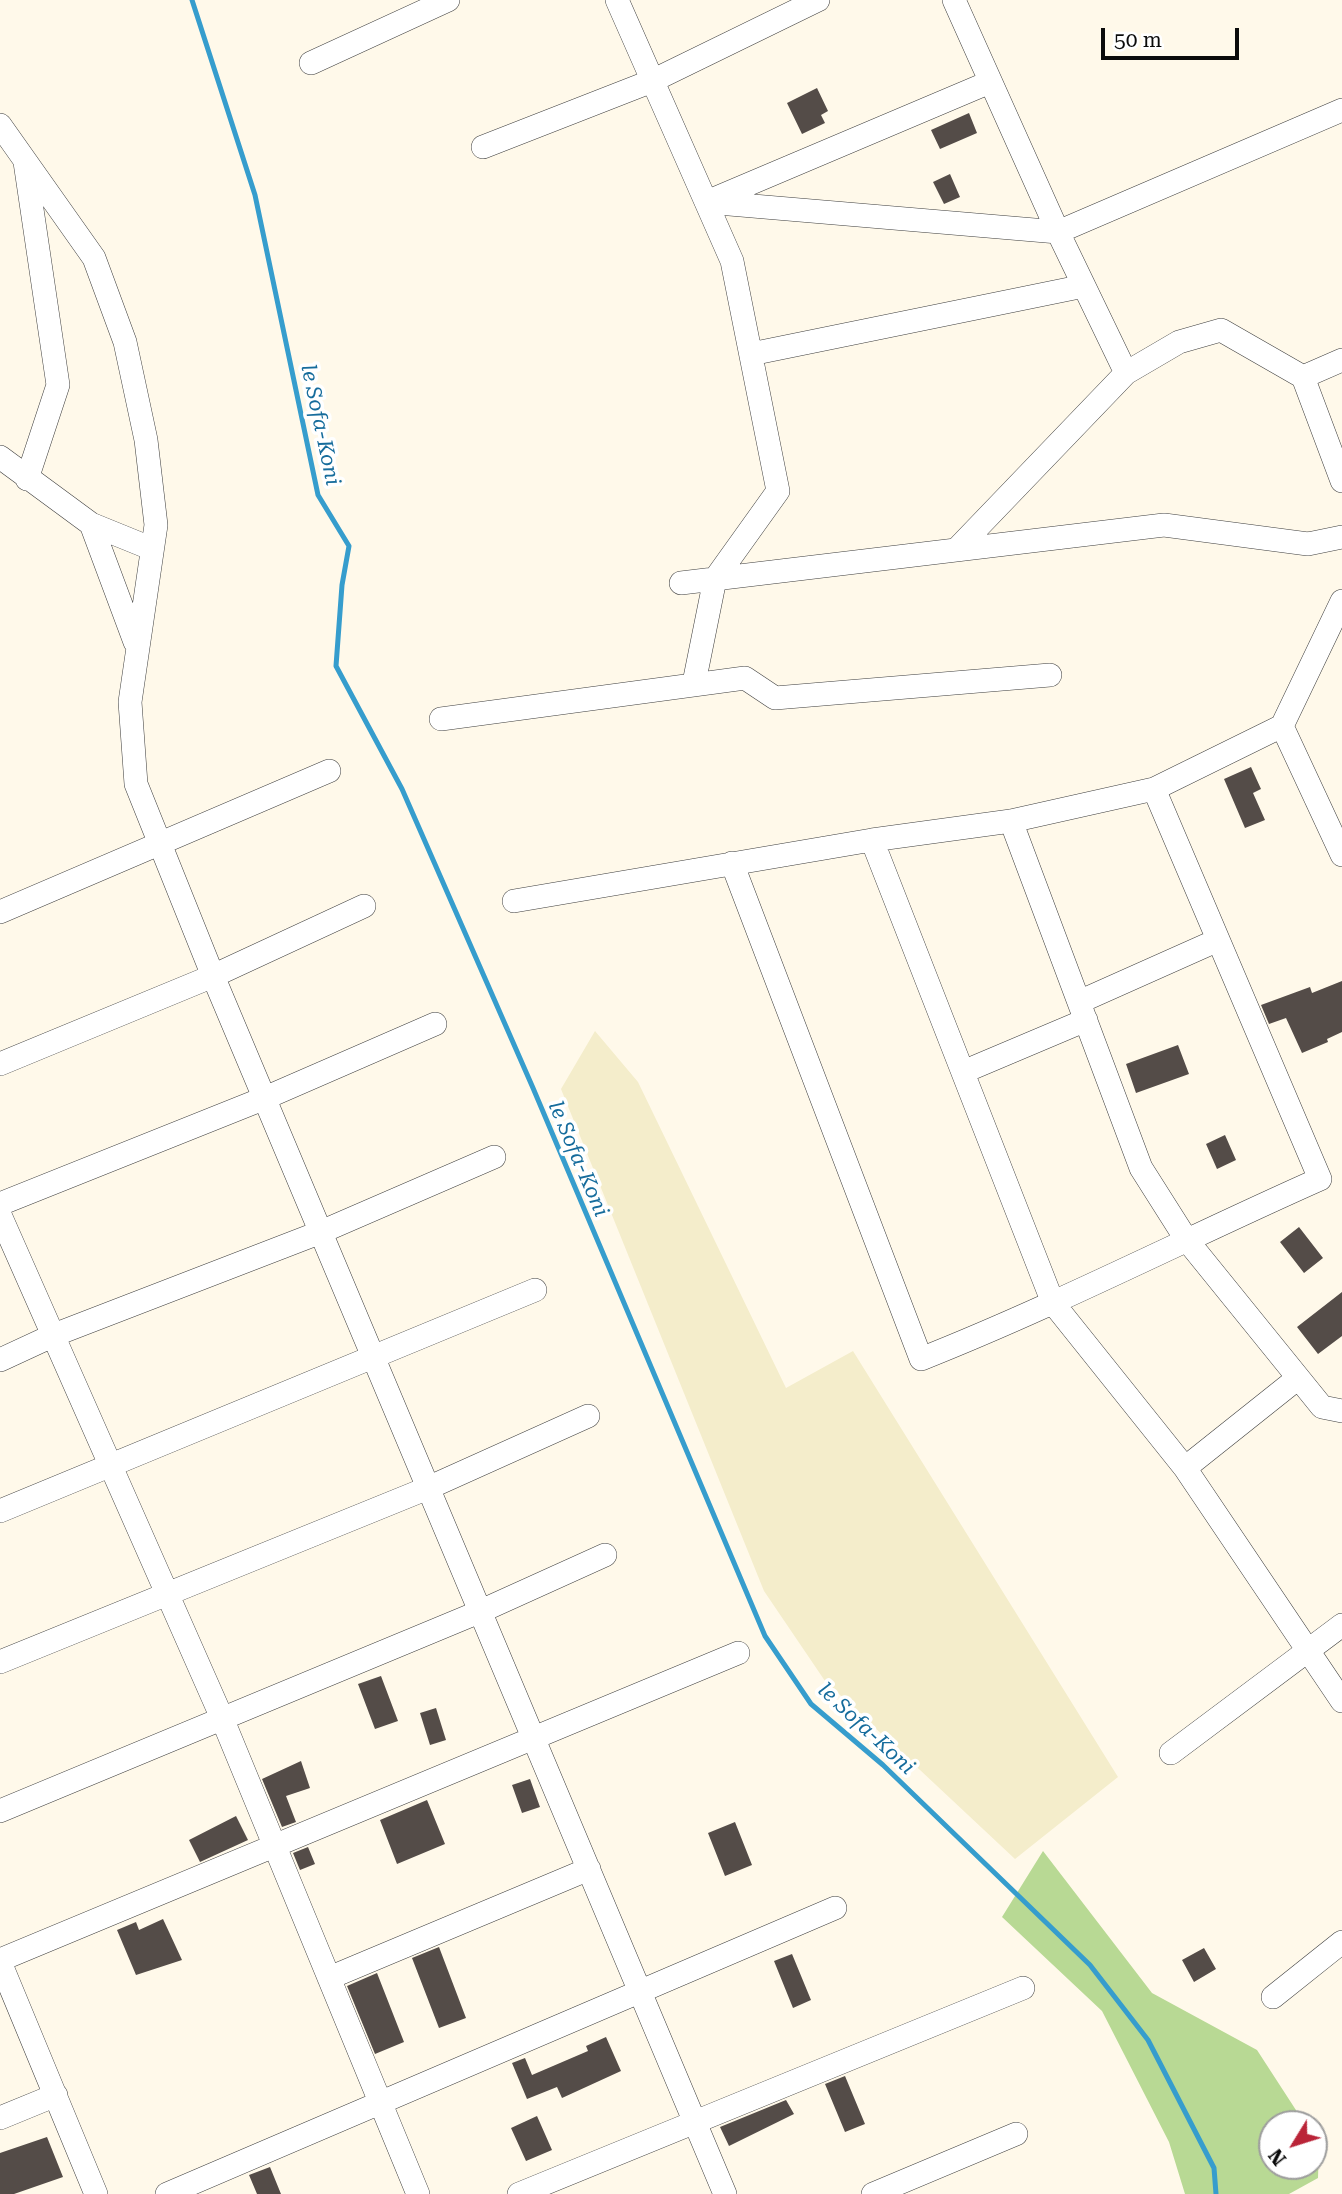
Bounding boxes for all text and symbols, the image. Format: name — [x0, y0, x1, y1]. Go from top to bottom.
scale bar — [1104, 14, 1242, 58]
text: 50 m — [1114, 28, 1162, 52]
water label: le Sofa-Koni — [295, 362, 345, 488]
water label: le Sofa-Koni — [542, 1097, 614, 1221]
water label: le Sofa-Koni — [812, 1678, 920, 1780]
north arrow — [1258, 2110, 1328, 2180]
text: N — [1264, 2144, 1291, 2170]

